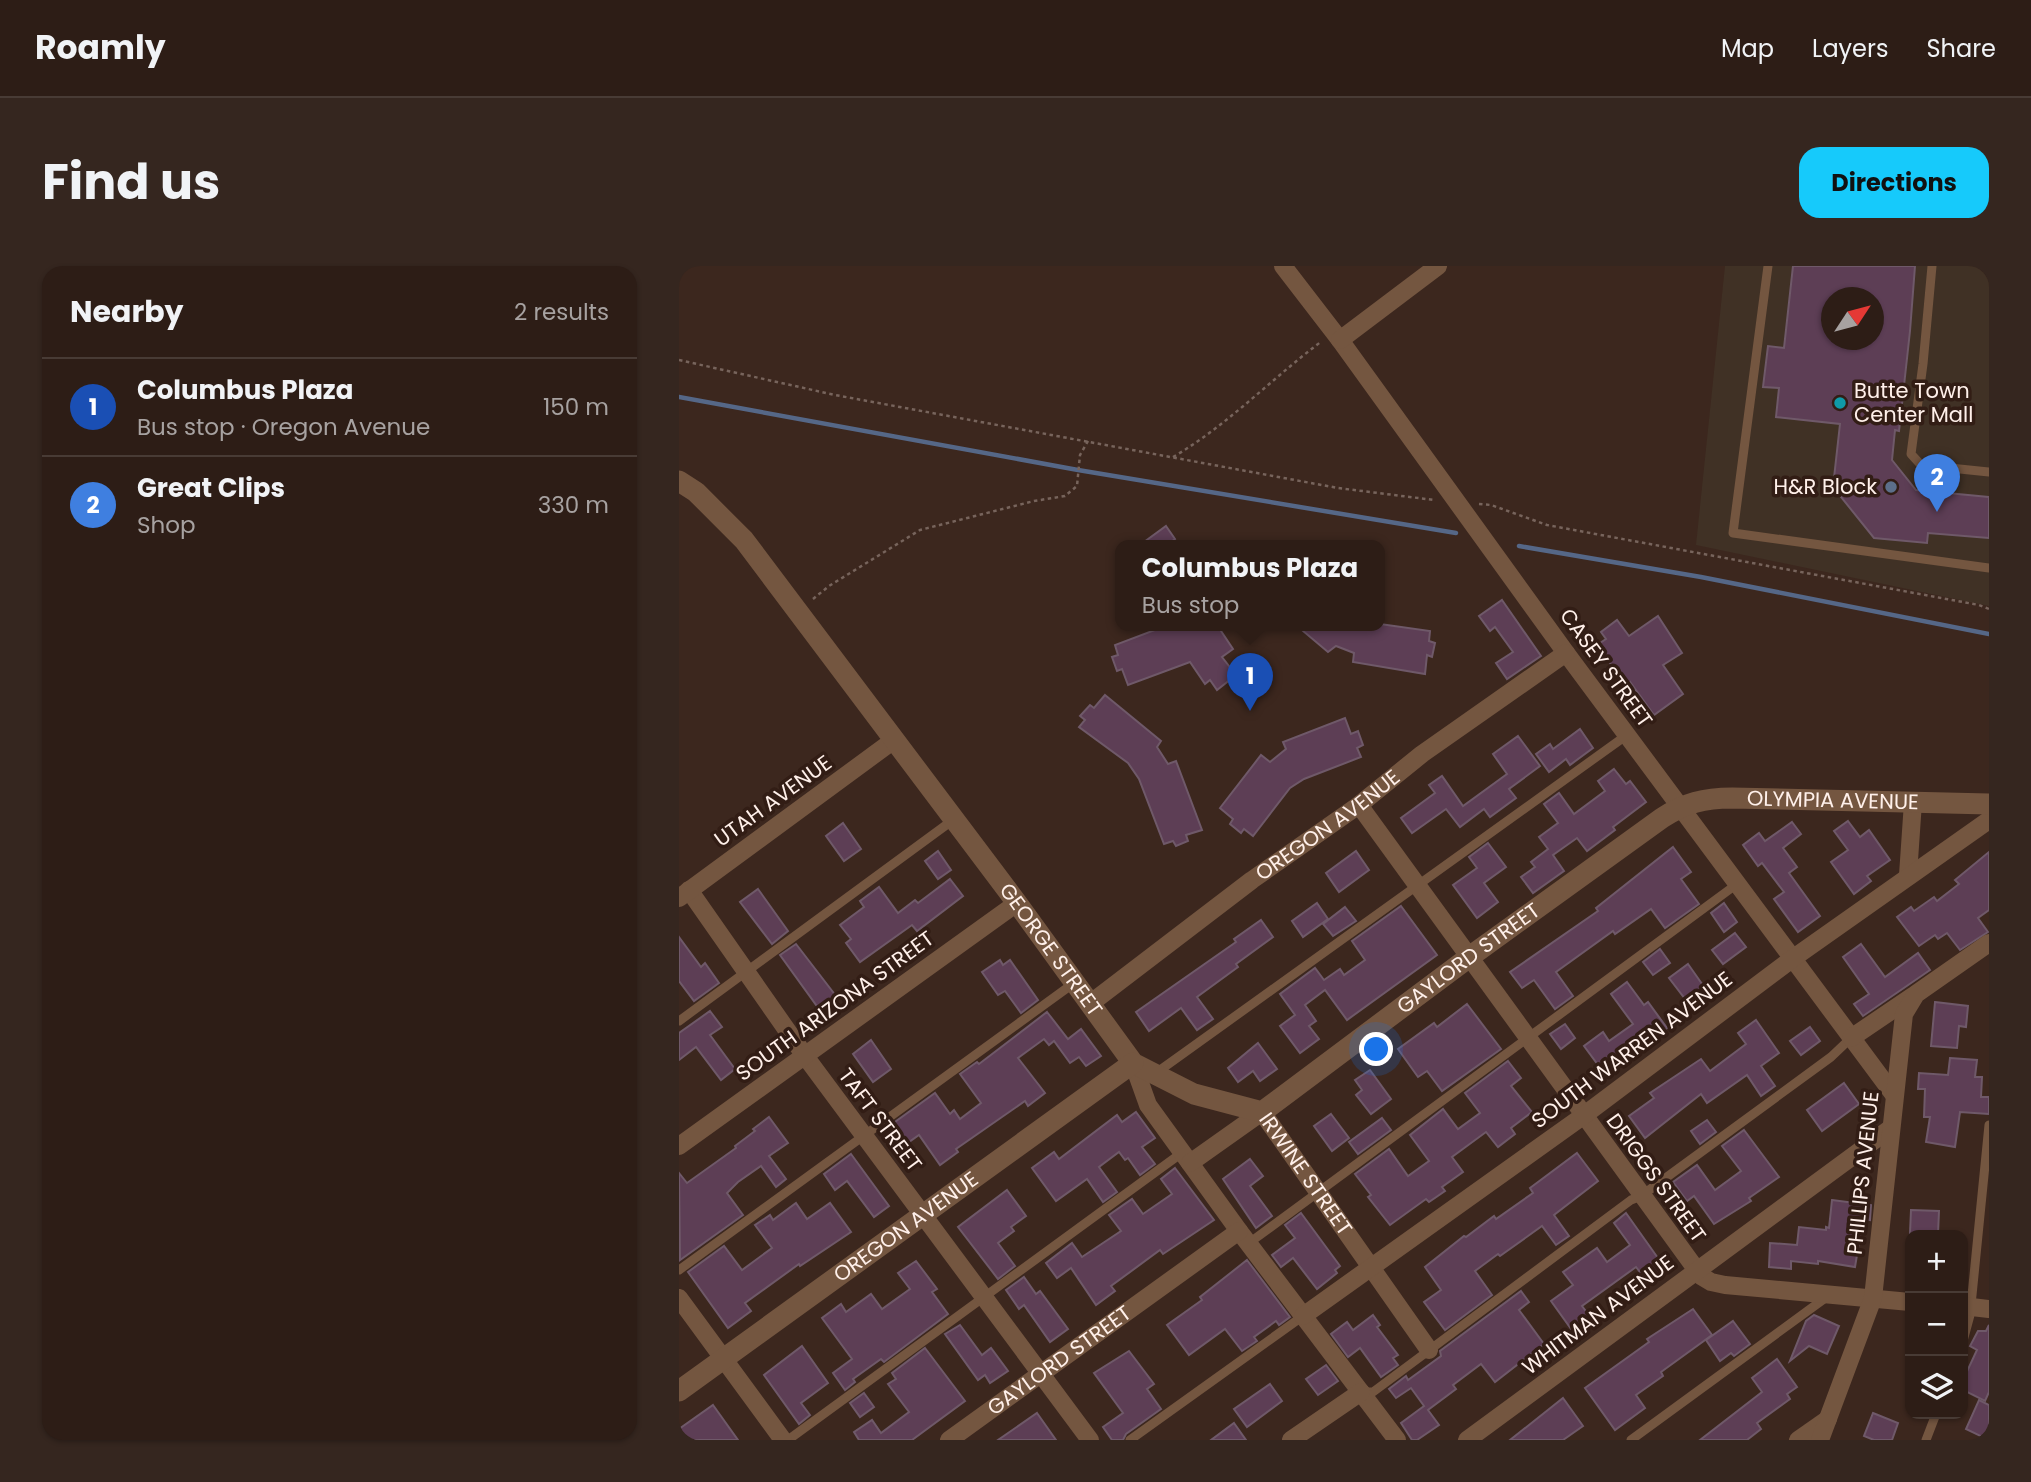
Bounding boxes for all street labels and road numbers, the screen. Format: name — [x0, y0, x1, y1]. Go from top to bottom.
street label: CASEY STREET — [1553, 602, 1659, 733]
street label: UTAH AVENUE — [708, 748, 837, 853]
street label: OREGON AVENUE — [1249, 763, 1406, 887]
street label: OLYMPIA AVENUE — [1747, 783, 1919, 816]
street label: GEORGE STREET — [993, 877, 1110, 1022]
street label: GAYLORD STREET — [1391, 896, 1546, 1020]
street label: SOUTH ARIZONA STREET — [730, 924, 940, 1087]
street label: SOUTH WARREN AVENUE — [1525, 964, 1738, 1135]
street label: TAFT STREET — [832, 1062, 929, 1177]
street label: PHILLIPS AVENUE — [1840, 1090, 1885, 1256]
street label: IRWINE STREET — [1253, 1106, 1359, 1241]
street label: DRIGGS STREET — [1600, 1107, 1713, 1248]
street label: OREGON AVENUE — [827, 1164, 984, 1289]
street label: WHITMAN AVENUE — [1516, 1248, 1680, 1381]
street label: GAYLORD STREET — [981, 1298, 1137, 1422]

